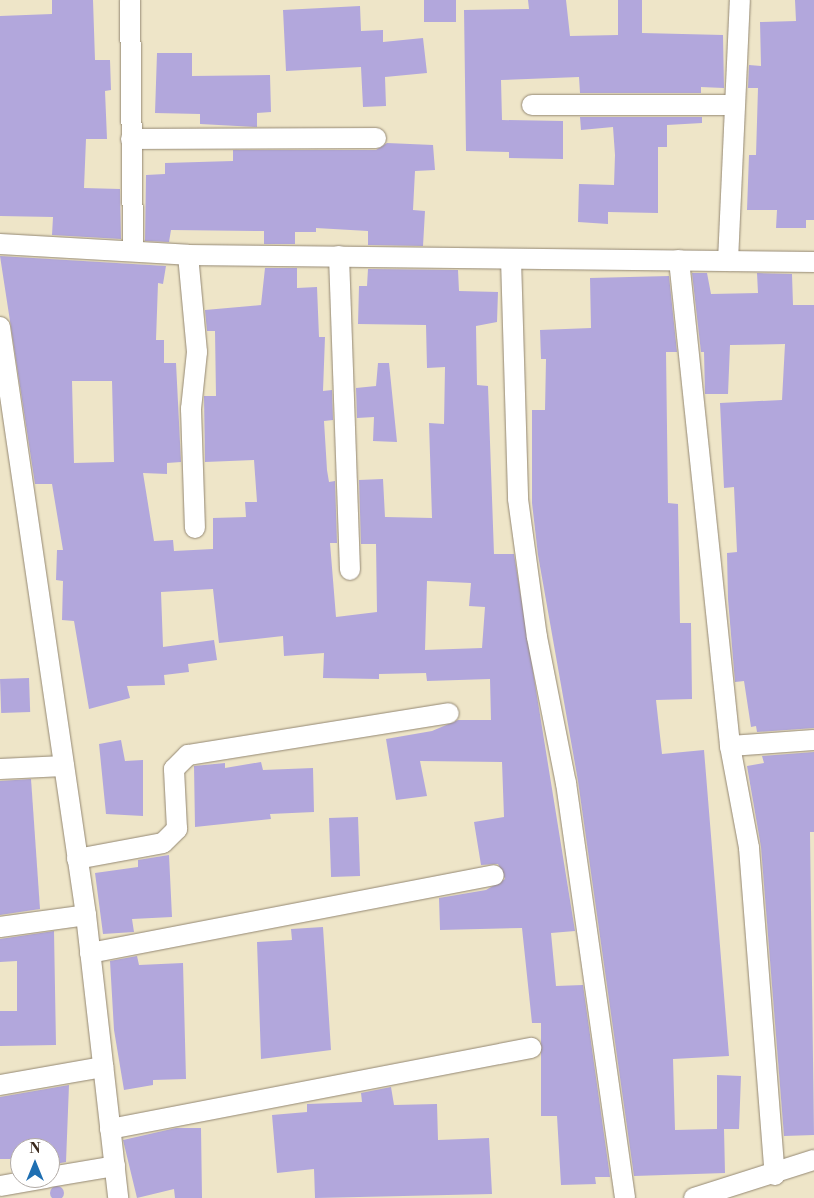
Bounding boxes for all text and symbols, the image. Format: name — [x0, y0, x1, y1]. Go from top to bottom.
north arrow — [10, 1138, 60, 1188]
text: N — [29, 1140, 41, 1158]

